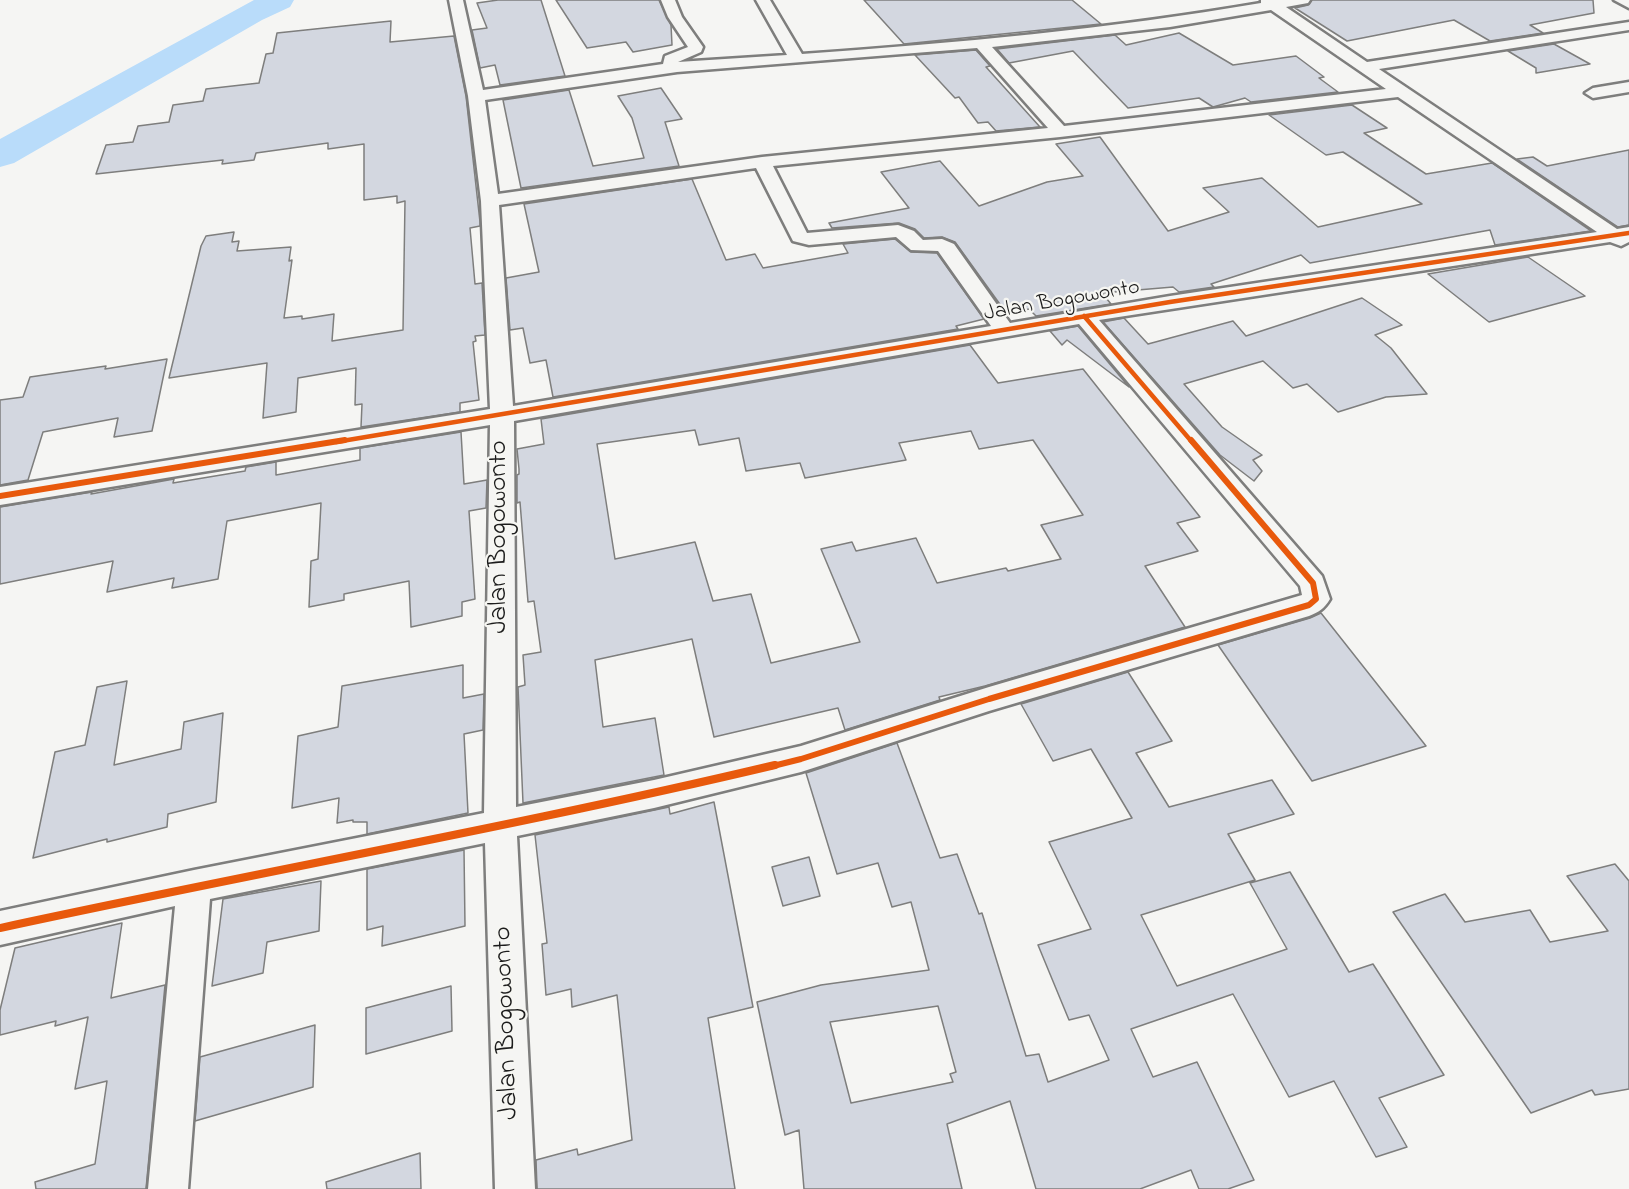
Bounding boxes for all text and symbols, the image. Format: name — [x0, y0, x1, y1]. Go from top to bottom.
street label: Jalan Bogowonto — [982, 275, 1142, 329]
street label: Jalan Bogowonto — [485, 440, 517, 634]
street label: Jalan Bogowonto — [488, 926, 528, 1120]

